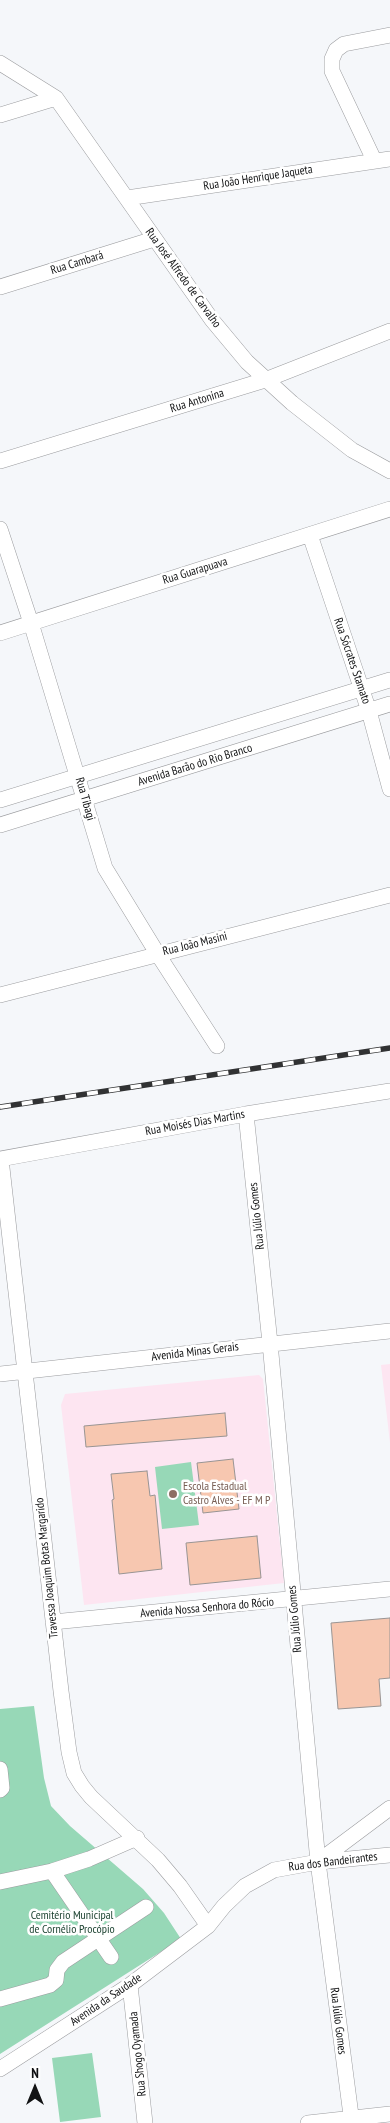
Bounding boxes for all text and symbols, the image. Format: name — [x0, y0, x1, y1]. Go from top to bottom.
street label: Rua João Henrique Jaqueta — [202, 162, 314, 194]
street label: Rua José Alfredo de Carvalho — [142, 225, 224, 331]
street label: Rua Cambará — [49, 248, 105, 278]
street label: Rua Antonina — [168, 386, 226, 416]
street label: Rua Guarapuava — [161, 554, 229, 588]
street label: Rua Sócrates Stamato — [331, 616, 373, 706]
street label: Avenida Barão do Rio Branco — [136, 741, 254, 789]
street label: Rua Tibagi — [72, 776, 98, 822]
street label: Rua João Masini — [161, 929, 229, 959]
street label: Rua Moisés Dias Martins — [144, 1107, 246, 1139]
street label: Rua Júlio Gomes — [246, 1182, 268, 1250]
street label: Avenida Minas Gerais — [151, 1340, 239, 1364]
place label: Escola Estadual Castro Alves - EF M P — [183, 1480, 270, 1508]
marker: Escola Estadual Castro Alves - EF M P — [167, 1488, 179, 1500]
street label: Travessa Joaquim Botas Margarido — [32, 1497, 62, 1639]
street label: Rua Júlio Gomes — [285, 1585, 305, 1653]
street label: Avenida Nossa Senhora do Rócio — [139, 1595, 275, 1621]
street label: Rua dos Bandeirantes — [288, 1849, 378, 1875]
park label: Cemitério Municipal de Cornélio Procópio — [29, 1909, 115, 1937]
street label: Avenida da Saudade — [68, 1971, 144, 2029]
street label: Rua Júlio Gomes — [327, 1987, 349, 2055]
street label: Rua Shogo Oyamada — [126, 2011, 150, 2097]
north arrow — [10, 2063, 60, 2113]
text: N — [31, 2064, 39, 2082]

